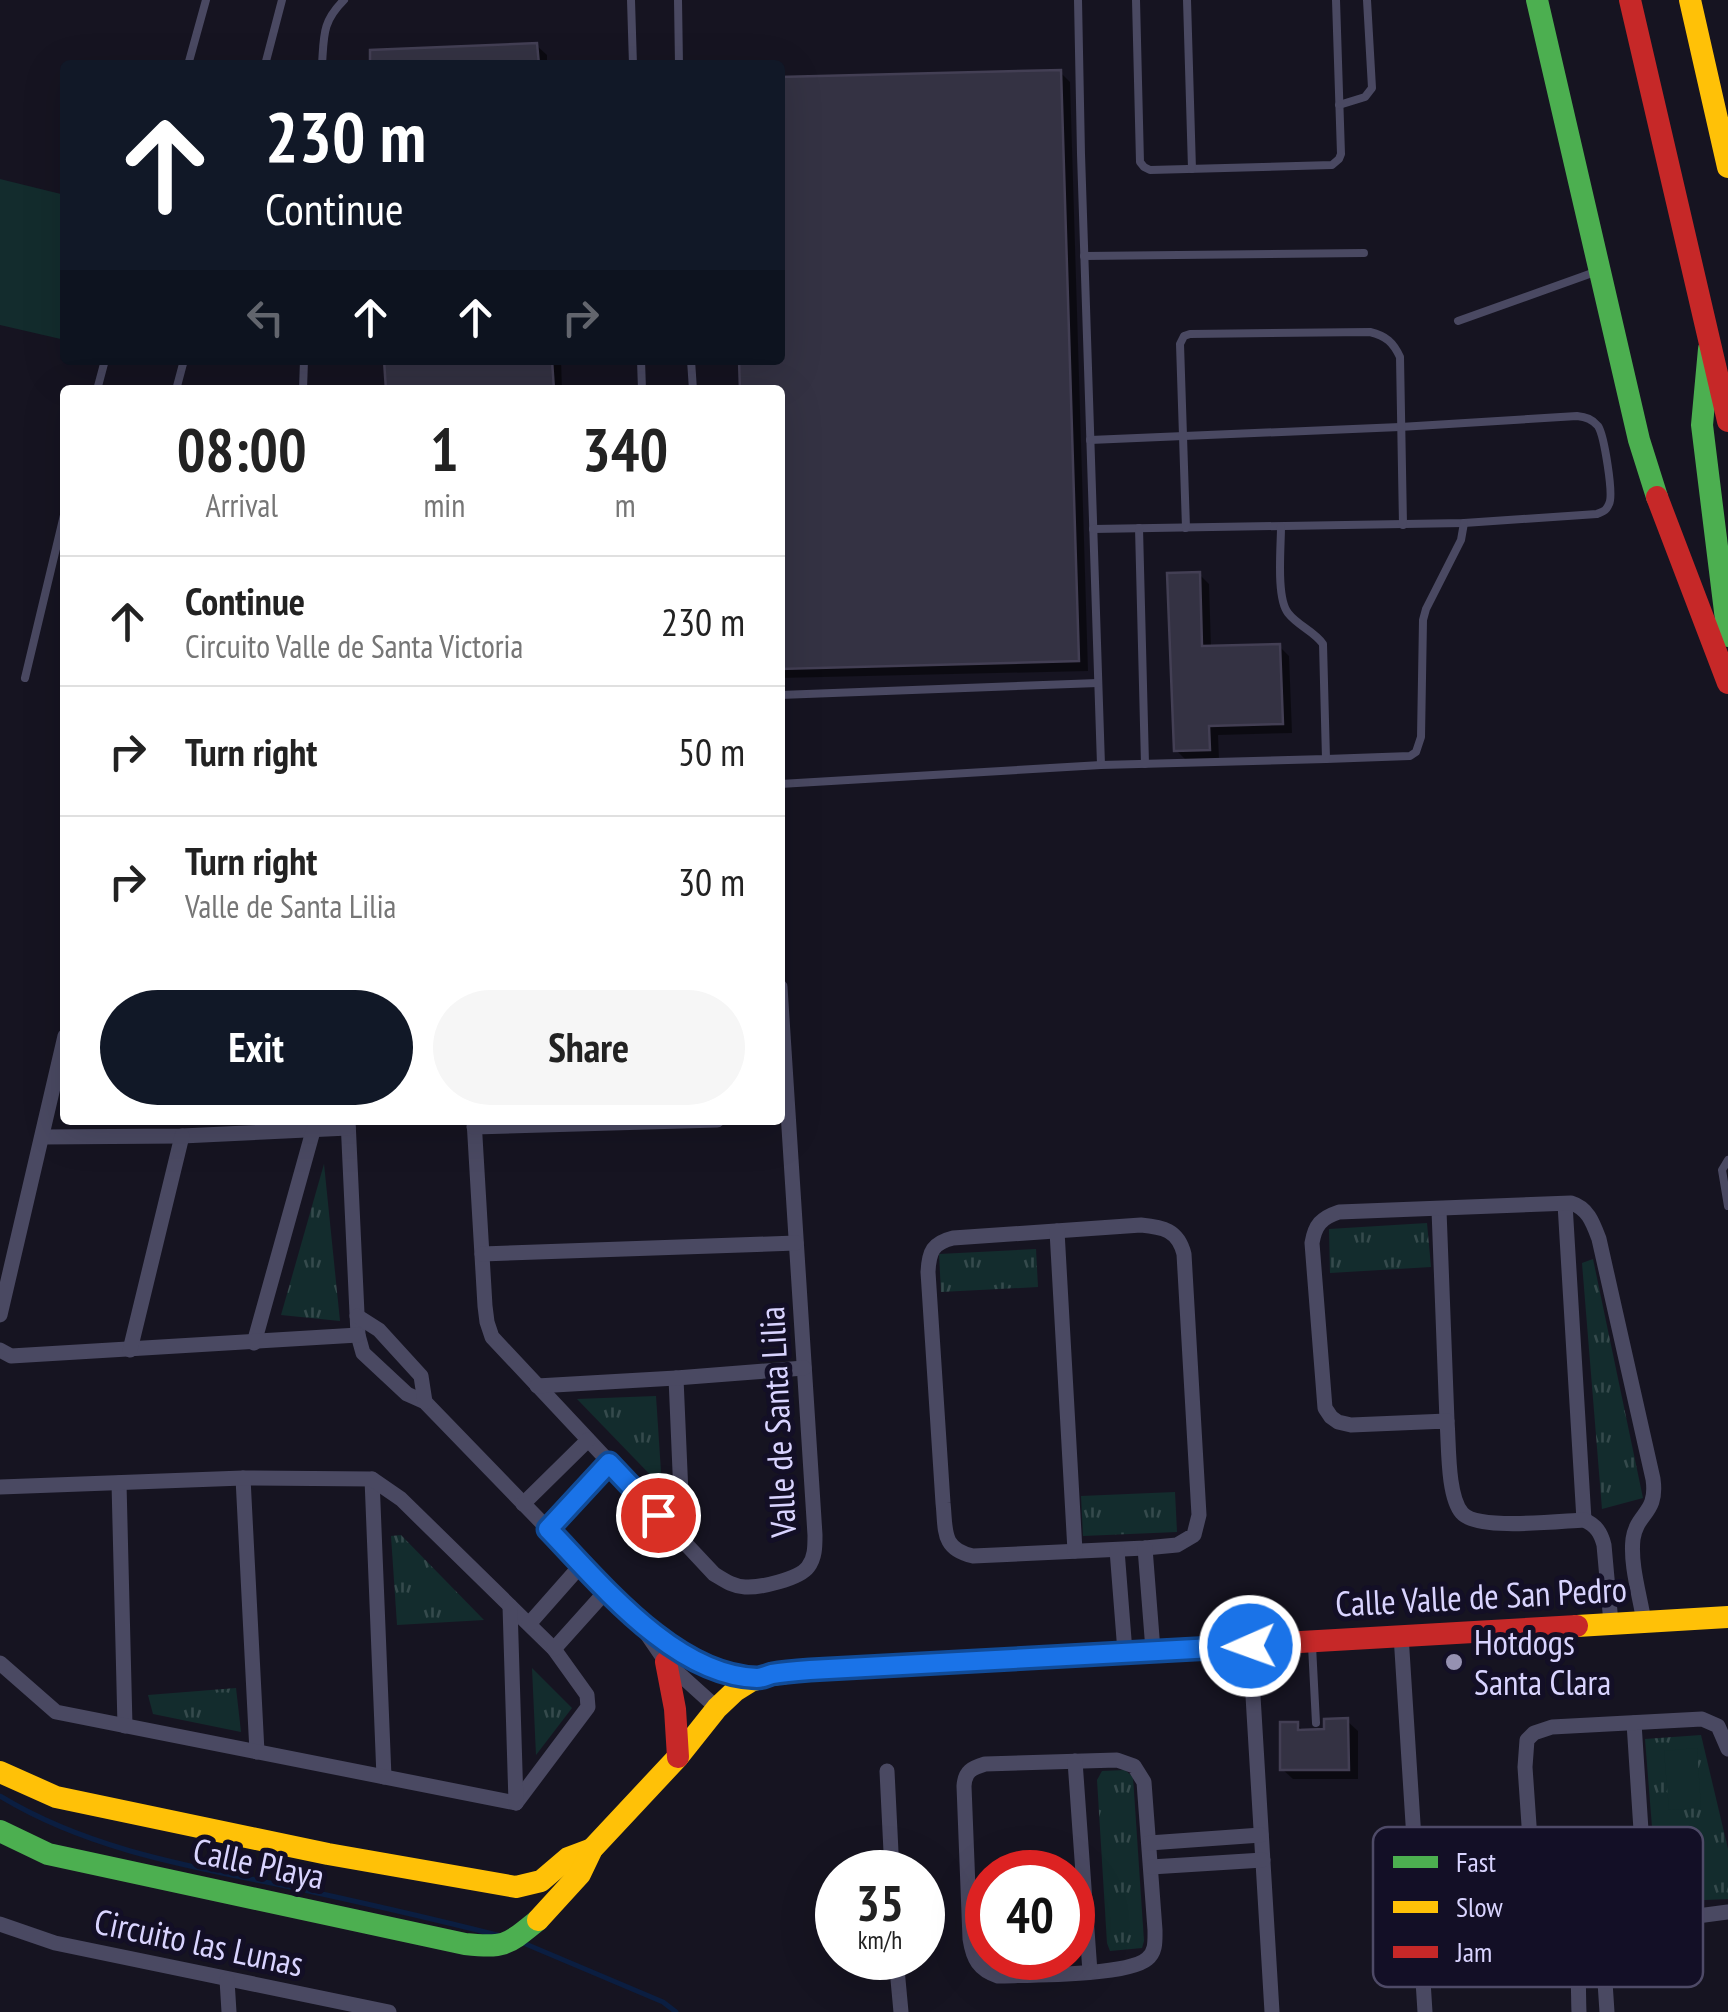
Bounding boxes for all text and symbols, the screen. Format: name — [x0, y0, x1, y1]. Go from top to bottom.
text: 230 m — [265, 91, 426, 181]
icon: ahead — [100, 100, 230, 230]
text: Continue — [265, 179, 404, 237]
icon: left — [238, 290, 293, 345]
icon: ahead — [343, 290, 398, 345]
icon: ahead — [448, 290, 503, 345]
icon: right — [553, 290, 608, 345]
text: 08:00 — [177, 410, 307, 488]
text: 1 — [430, 410, 459, 488]
text: 340 — [582, 410, 668, 488]
text: Arrival — [206, 484, 278, 526]
text: min — [423, 484, 465, 526]
text: m — [615, 484, 636, 526]
text: Continue — [185, 576, 305, 625]
icon: ahead — [100, 594, 155, 649]
text: 230 m — [661, 597, 745, 646]
text: Circuito Valle de Santa Victoria — [185, 625, 523, 667]
icon: right — [100, 724, 155, 779]
text: Turn right — [185, 727, 317, 776]
text: 50 m — [678, 727, 745, 776]
text: Turn right — [185, 836, 317, 885]
icon: right — [100, 854, 155, 909]
text: 30 m — [678, 857, 745, 906]
text: Valle de Santa Lilia — [185, 885, 396, 927]
button: Exit — [100, 990, 413, 1105]
button: Share — [433, 990, 745, 1105]
street label: Valle de Santa Lilia — [748, 1305, 806, 1540]
pin — [616, 1473, 701, 1558]
icon: arrive — [631, 1488, 686, 1543]
street label: Calle Valle de San Pedro — [1334, 1565, 1628, 1627]
position arrow — [1198, 1594, 1302, 1698]
place label: Hotdogs Santa Clara — [1474, 1619, 1611, 1705]
marker: Hotdogs Santa Clara — [1443, 1651, 1465, 1673]
street label: Calle Playa — [189, 1827, 329, 1899]
legend — [1373, 1827, 1703, 1987]
text: Fast — [1456, 1843, 1496, 1880]
speed limit sign: 40 — [965, 1850, 1095, 1980]
text: 35 — [856, 1870, 904, 1935]
text: Slow — [1456, 1888, 1503, 1925]
street label: Circuito las Lunas — [90, 1897, 308, 1987]
text: km/h — [858, 1924, 902, 1956]
text: Jam — [1455, 1933, 1492, 1970]

